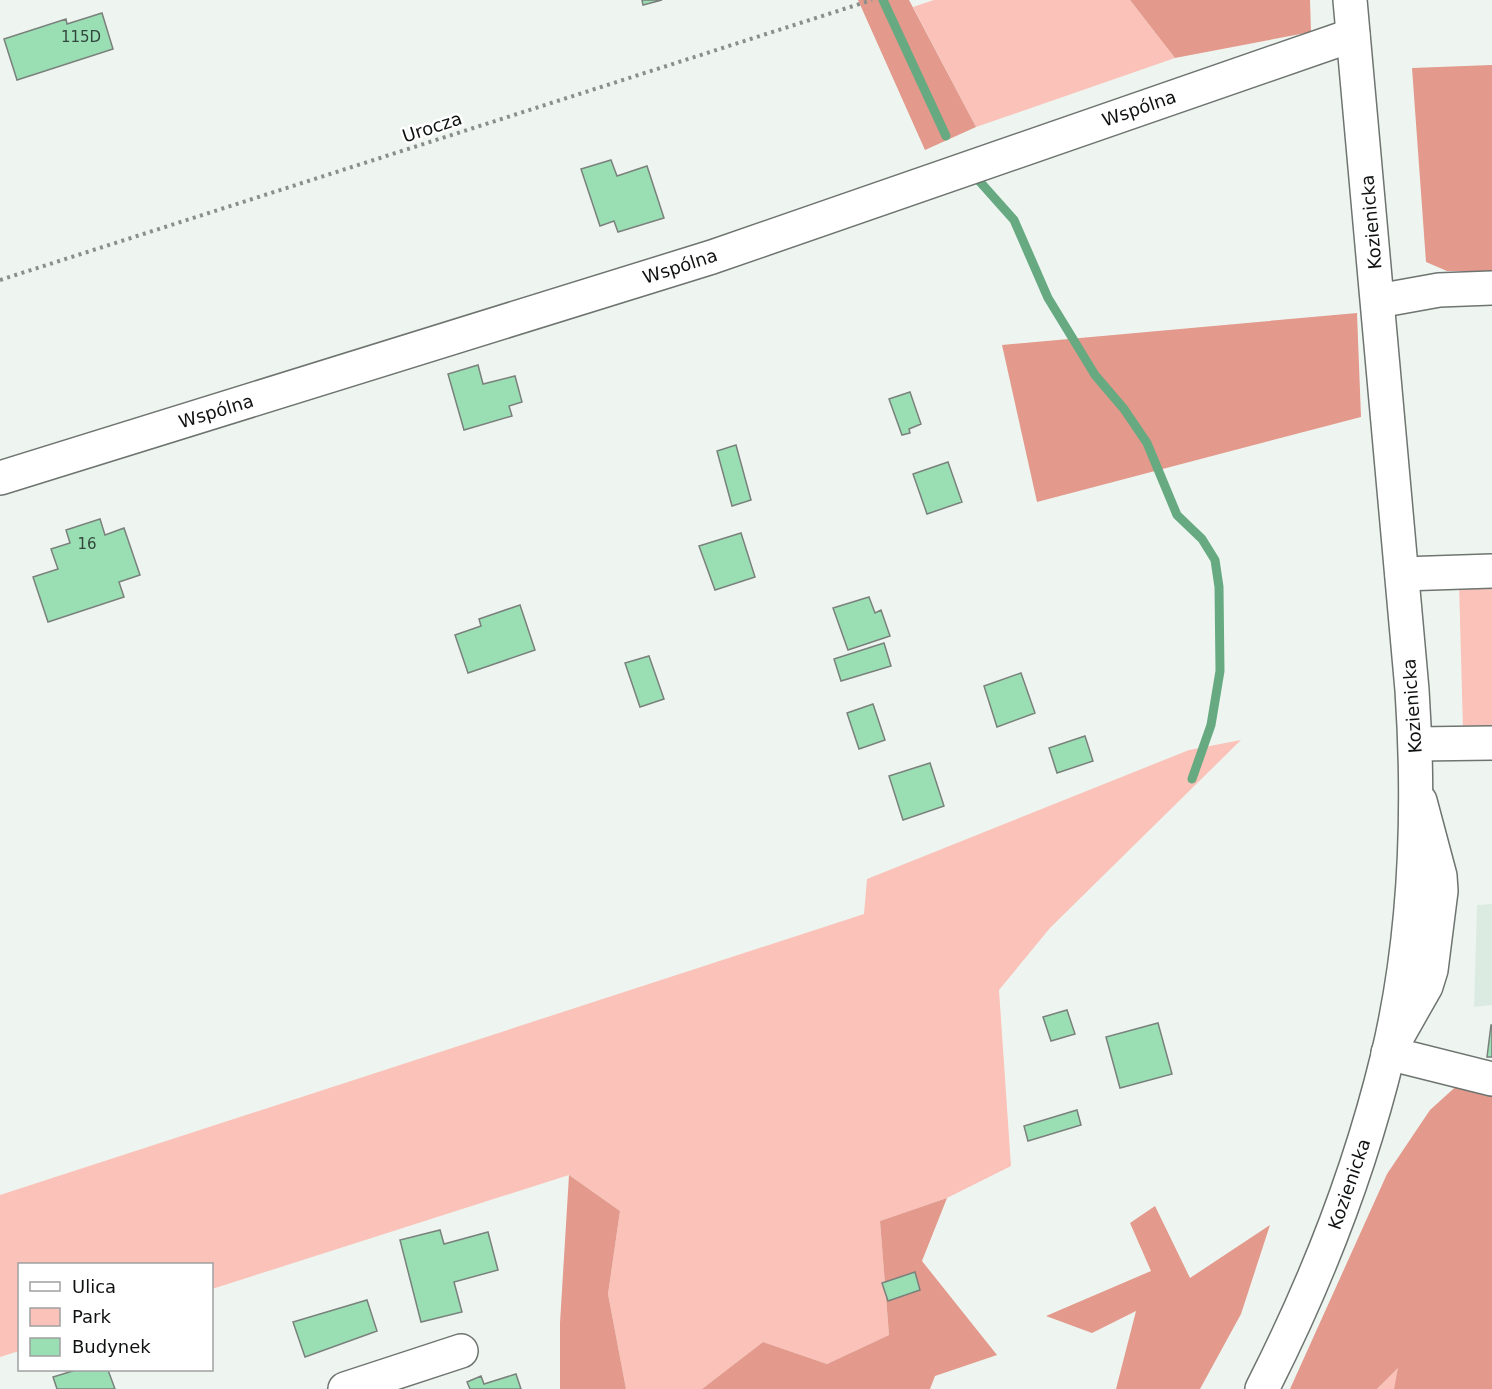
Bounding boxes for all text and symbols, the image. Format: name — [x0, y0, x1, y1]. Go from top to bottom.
house number: 115D — [61, 28, 101, 46]
street label: Wspólna — [1099, 86, 1179, 130]
street label: Urocza — [399, 107, 465, 147]
street label: Kozienicka — [1356, 174, 1386, 270]
street label: Wspólna — [640, 244, 720, 288]
street label: Wspólna — [176, 390, 256, 432]
house number: 16 — [77, 535, 97, 553]
street label: Kozienicka — [1398, 658, 1426, 754]
street label: Kozienicka — [1324, 1136, 1374, 1232]
legend — [18, 1263, 213, 1371]
text: Ulica — [72, 1276, 116, 1297]
text: Park — [72, 1306, 111, 1327]
text: Budynek — [72, 1336, 151, 1357]

